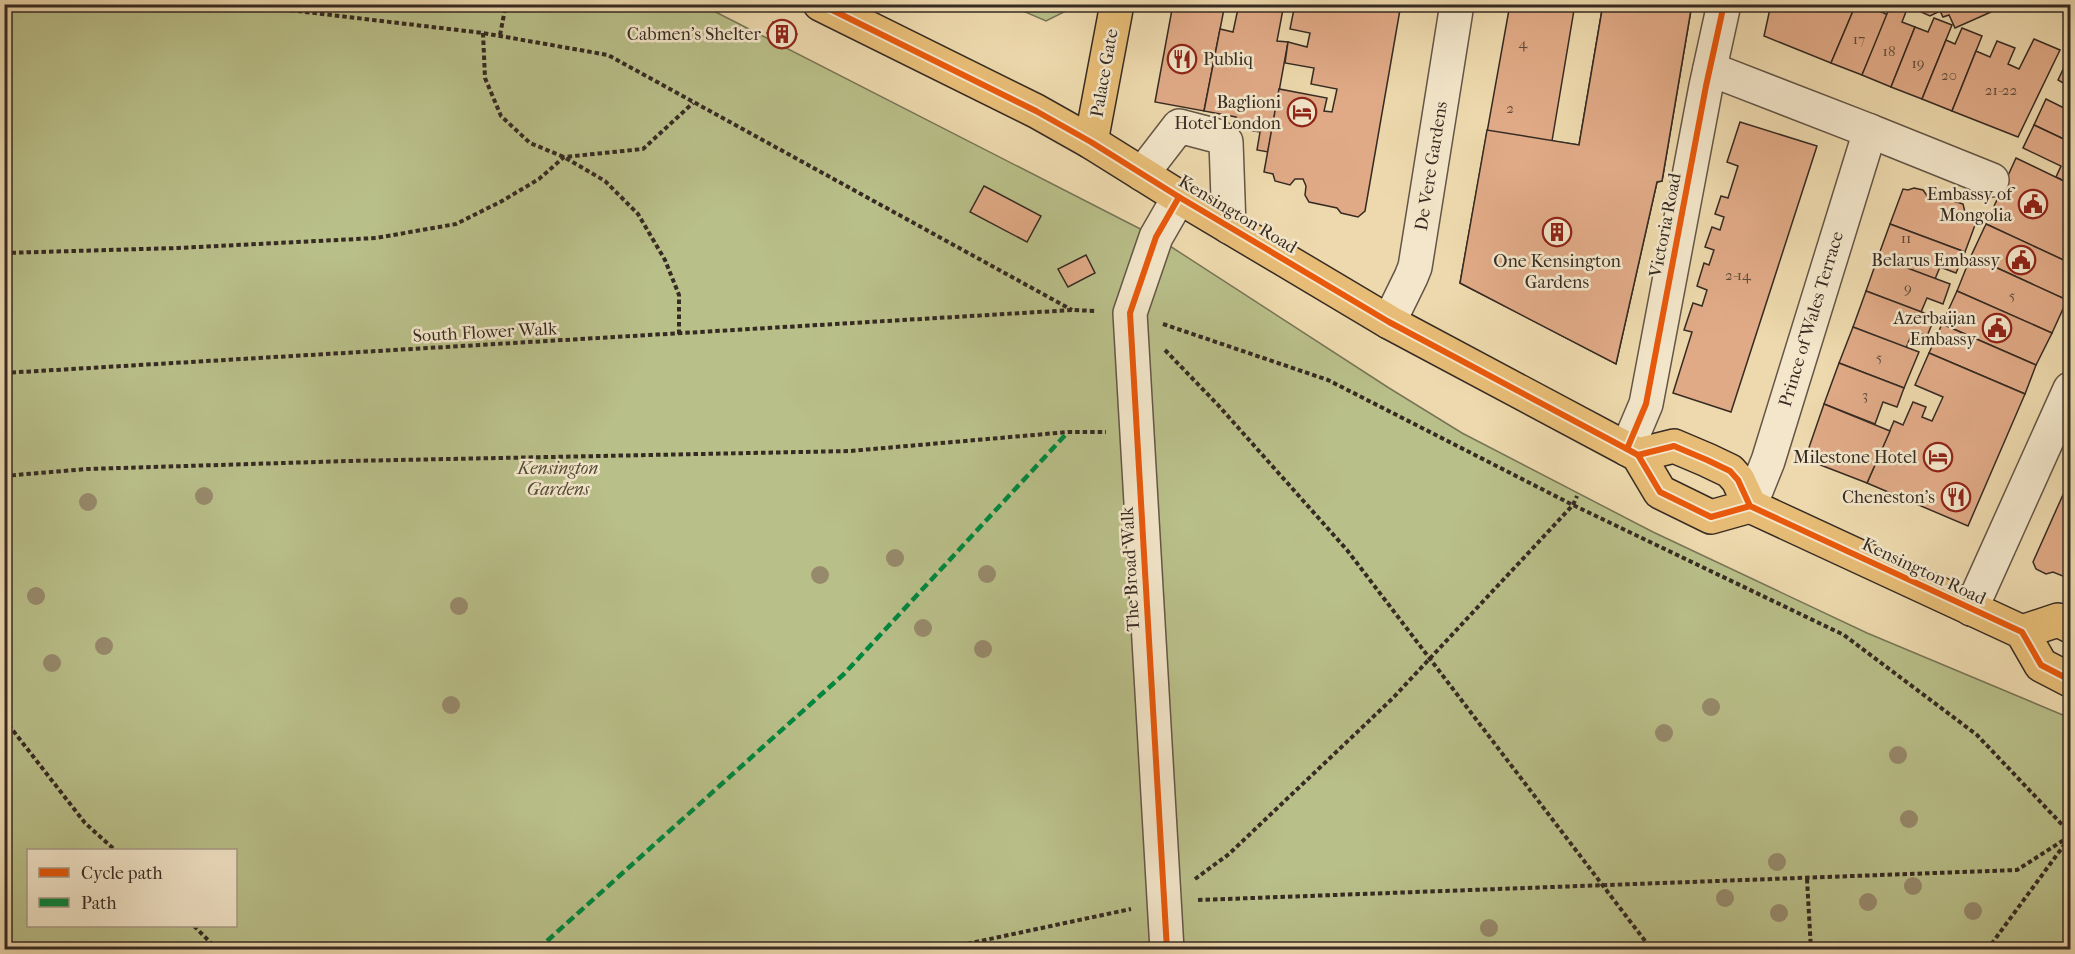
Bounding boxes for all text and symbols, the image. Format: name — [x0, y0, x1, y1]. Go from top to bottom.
building icon: Cabmen's Shelter — [766, 18, 798, 50]
place label: Cabmen's Shelter — [627, 24, 761, 45]
street label: Palace Gate — [1086, 27, 1123, 119]
house number: 17 — [1853, 30, 1865, 48]
house number: 4 — [1519, 34, 1529, 52]
house number: 18 — [1883, 42, 1895, 60]
restaurant icon: Publiq — [1166, 43, 1198, 75]
place label: Publiq — [1203, 49, 1253, 70]
house number: 19 — [1911, 54, 1925, 72]
house number: 20 — [1941, 66, 1957, 84]
house number: 21-22 — [1985, 81, 2017, 99]
place label: Baglioni Hotel London — [1174, 92, 1282, 134]
hotel icon: Baglioni Hotel London — [1286, 96, 1318, 128]
house number: 2 — [1506, 99, 1514, 117]
street label: De Vere Gardens — [1411, 100, 1452, 232]
street label: Kensington Road — [1175, 171, 1301, 258]
street label: Victoria Road — [1645, 171, 1686, 280]
place label: Embassy of Mongolia — [1927, 184, 2016, 226]
public building icon: Embassy of Mongolia — [2017, 188, 2049, 220]
building icon: One Kensington Gardens — [1541, 216, 1573, 248]
street label: Prince of Wales Terrace — [1775, 229, 1848, 410]
house number: 11 — [1901, 229, 1911, 247]
public building icon: Belarus Embassy — [2005, 244, 2037, 276]
place label: Belarus Embassy — [1871, 250, 2001, 271]
place label: One Kensington Gardens — [1493, 251, 1621, 293]
house number: 2-14 — [1725, 266, 1752, 284]
house number: 9 — [1904, 279, 1912, 297]
house number: 5 — [2009, 286, 2015, 304]
place label: Azerbaijan Embassy — [1892, 308, 1977, 350]
public building icon: Azerbaijan Embassy — [1981, 312, 2013, 344]
street label: South Flower Walk — [412, 318, 559, 347]
house number: 5 — [1876, 348, 1882, 366]
house number: 3 — [1862, 386, 1868, 404]
hotel icon: Milestone Hotel — [1922, 441, 1954, 473]
place label: Milestone Hotel — [1793, 447, 1917, 468]
park label: Kensington Gardens — [516, 458, 598, 500]
restaurant icon: Cheneston's — [1940, 481, 1972, 513]
place label: Cheneston's — [1842, 487, 1935, 508]
street label: The Broad Walk — [1117, 505, 1144, 632]
street label: Kensington Road — [1859, 534, 1989, 609]
legend — [27, 849, 237, 927]
text: Cycle path — [81, 863, 162, 884]
text: Path — [81, 893, 117, 914]

